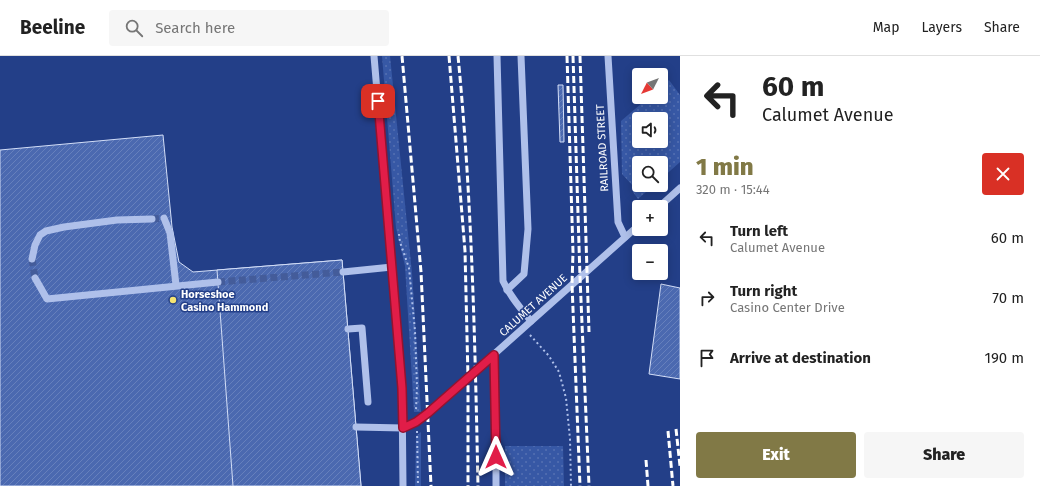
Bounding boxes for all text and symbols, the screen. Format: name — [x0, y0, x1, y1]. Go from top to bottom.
search box — [109, 10, 389, 46]
text: Beeline — [20, 16, 85, 39]
icon: search — [123, 17, 145, 39]
text: Search here — [155, 19, 235, 37]
text: Map — [873, 19, 899, 36]
text: Layers — [921, 19, 962, 36]
text: Share — [984, 19, 1020, 36]
north arrow — [632, 68, 668, 104]
map controls — [632, 68, 668, 280]
text: 60 m — [762, 70, 824, 103]
icon: left — [696, 72, 748, 124]
pin — [361, 84, 395, 118]
icon: arrive — [367, 90, 389, 112]
street label: RAILROAD STREET — [594, 104, 611, 192]
text: Calumet Avenue — [762, 104, 894, 126]
button: sound — [632, 112, 668, 148]
text: 1 min — [696, 153, 754, 181]
button: close — [982, 153, 1024, 195]
button: search — [632, 156, 668, 192]
text: 320 m · 15:44 — [696, 182, 770, 197]
button: + — [632, 200, 668, 236]
text: Turn left — [730, 222, 788, 240]
icon: left — [696, 227, 718, 249]
text: 60 m — [991, 229, 1024, 247]
text: Calumet Avenue — [730, 240, 825, 255]
button: − — [632, 244, 668, 280]
street label: CALUMET AVENUE — [497, 271, 570, 339]
text: Turn right — [730, 282, 797, 300]
icon: right — [696, 287, 718, 309]
place label: Horseshoe Casino Hammond — [181, 288, 268, 314]
text: 70 m — [992, 289, 1024, 307]
marker: Horseshoe Casino Hammond — [168, 295, 178, 305]
text: Casino Center Drive — [730, 300, 845, 315]
icon: arrive — [696, 347, 718, 369]
text: Arrive at destination — [730, 349, 871, 367]
text: 190 m — [984, 349, 1024, 367]
button: Exit — [696, 432, 856, 478]
button: Share — [864, 432, 1024, 478]
position arrow — [475, 436, 517, 478]

